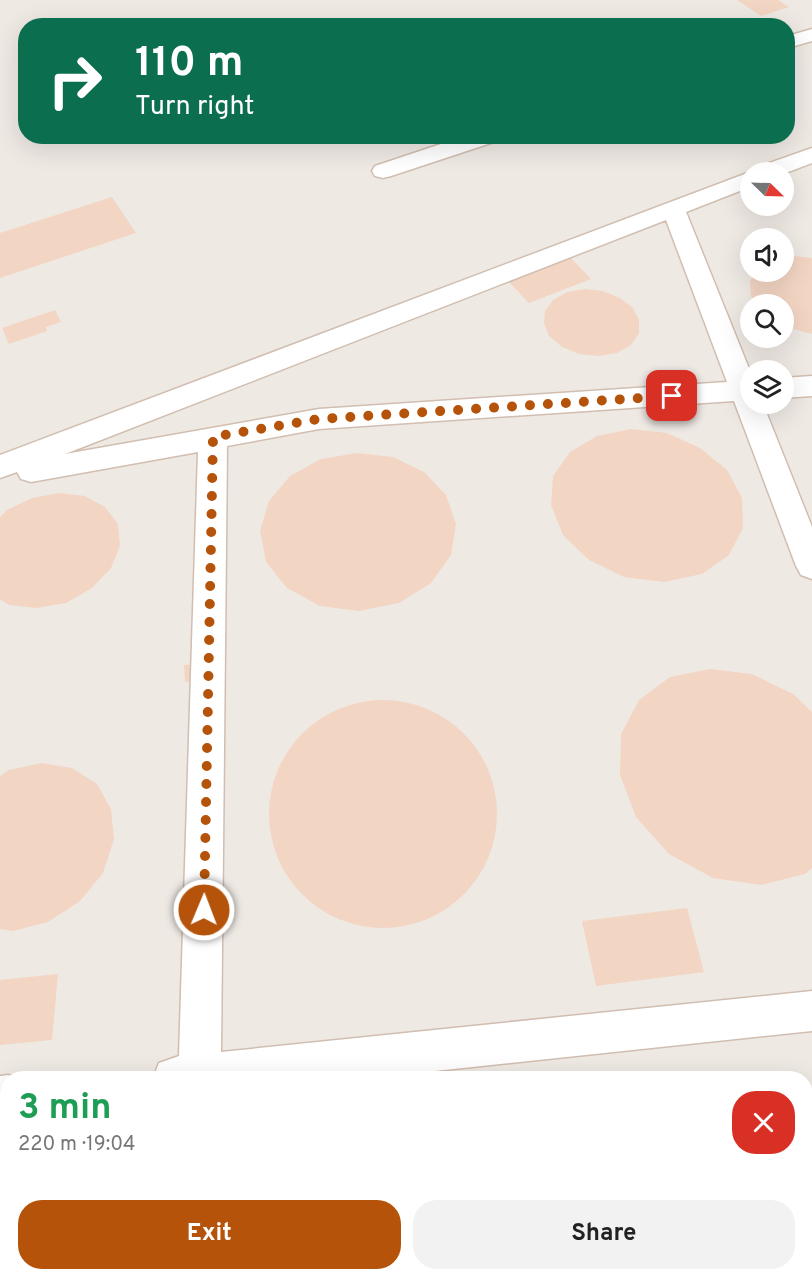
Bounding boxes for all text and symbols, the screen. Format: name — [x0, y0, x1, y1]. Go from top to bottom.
text: 110 m — [135, 38, 244, 91]
icon: right — [36, 42, 114, 120]
text: Turn right — [135, 90, 254, 124]
north arrow — [740, 162, 794, 216]
map controls — [740, 162, 794, 414]
button: sound — [740, 228, 794, 282]
button: search — [740, 294, 794, 348]
button: layers — [740, 360, 794, 414]
pin — [646, 370, 697, 421]
icon: arrive — [655, 379, 688, 412]
position arrow — [172, 878, 236, 942]
text: 3 min — [18, 1086, 112, 1132]
button: close — [732, 1091, 795, 1154]
text: 220 m · 19:04 — [18, 1132, 136, 1158]
button: Exit — [18, 1200, 401, 1269]
button: Share — [413, 1200, 795, 1269]

